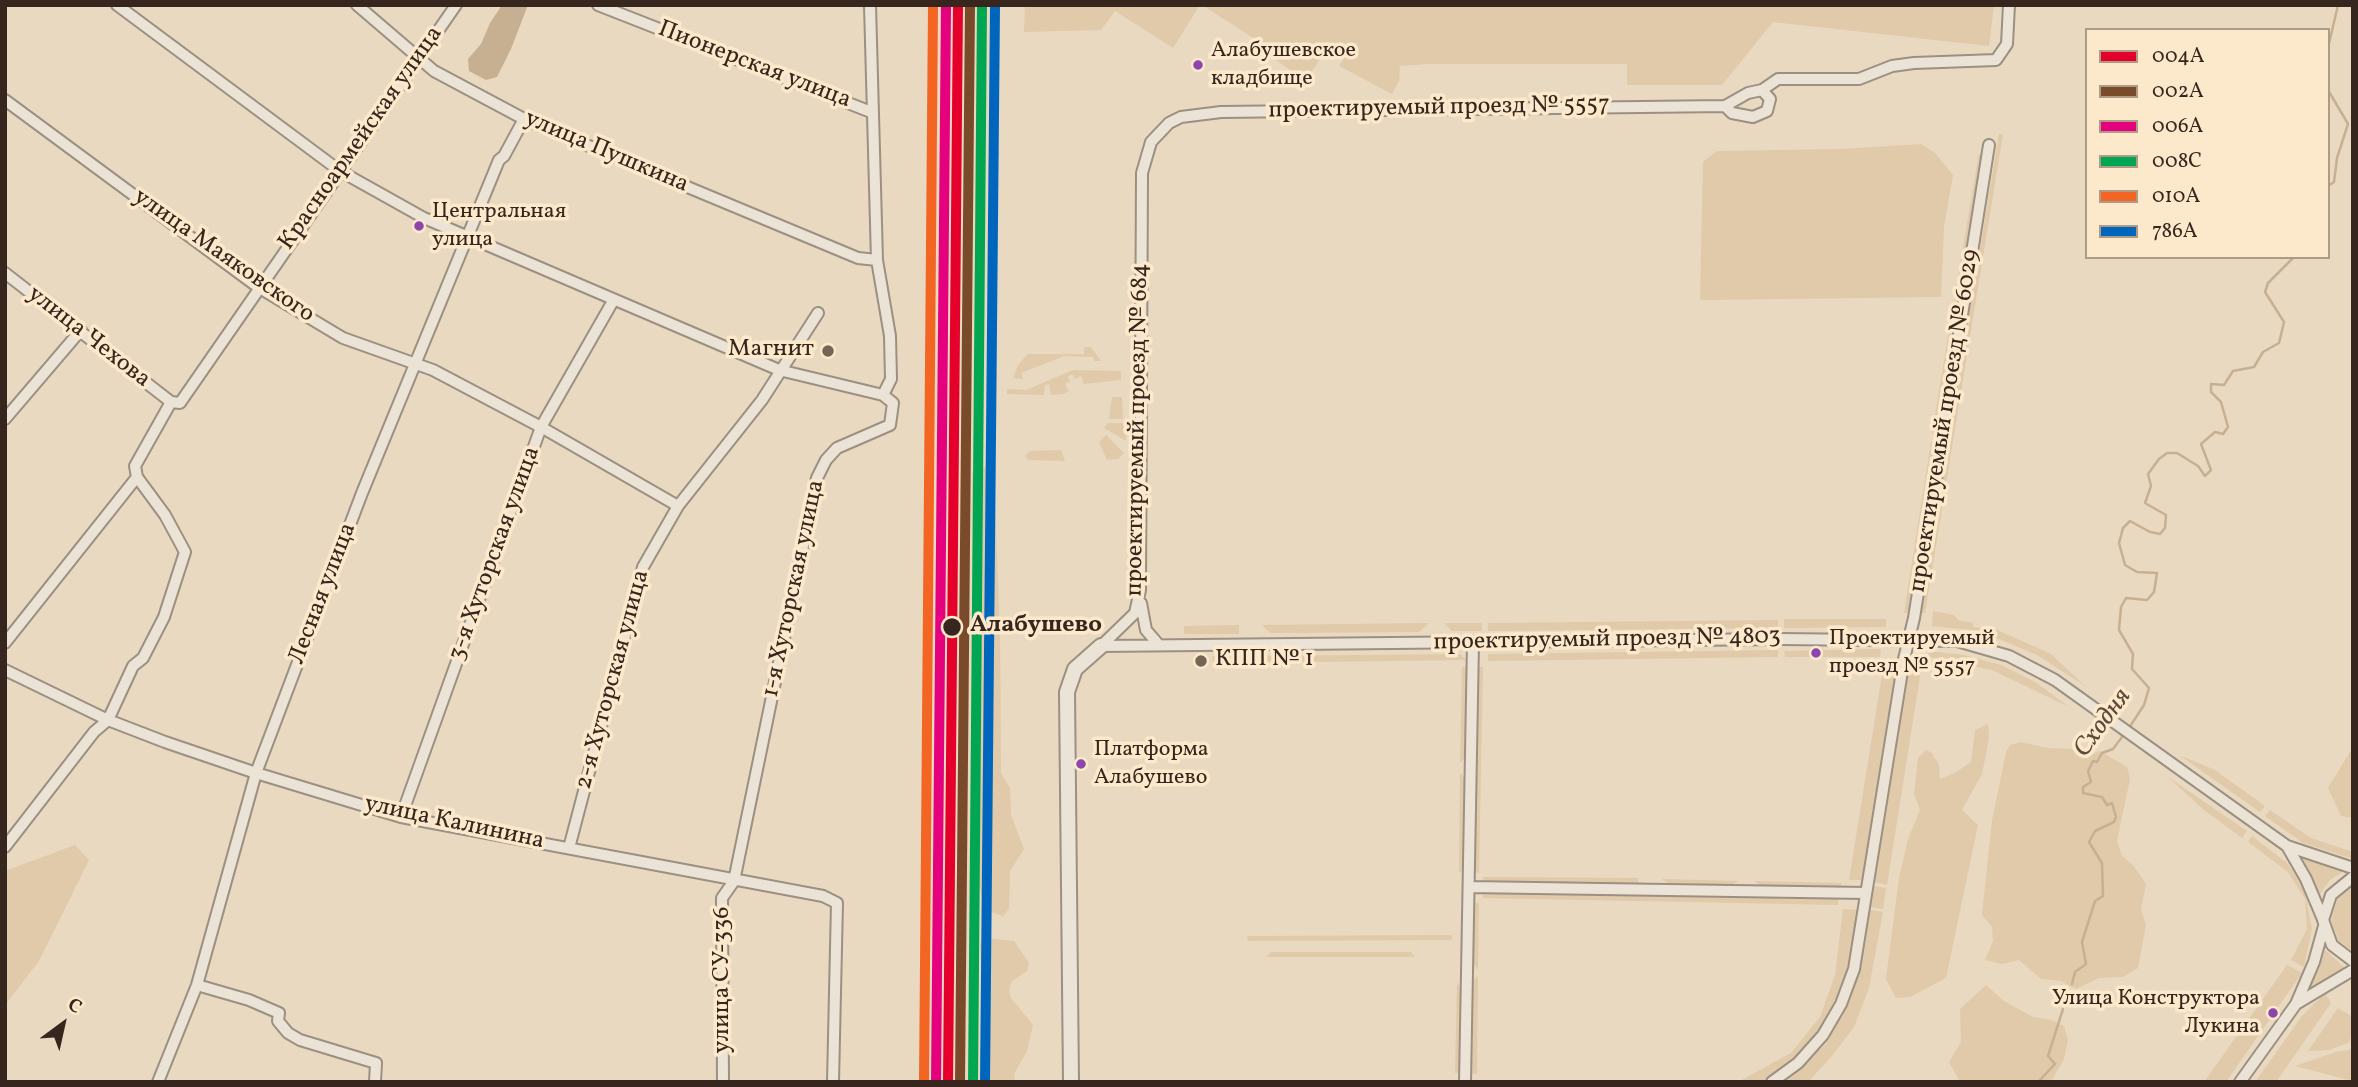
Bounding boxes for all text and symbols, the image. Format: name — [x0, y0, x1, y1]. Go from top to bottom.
street label: Пионерская улица — [653, 16, 855, 116]
street label: Красноармейская улица — [274, 21, 450, 257]
legend — [2085, 28, 2330, 259]
place label: Алабушевское кладбище — [1211, 39, 1356, 90]
text: 004А — [2152, 42, 2204, 71]
marker: Алабушевское кладбище — [1191, 58, 1205, 72]
text: 002А — [2152, 77, 2204, 106]
street label: проектируемый проезд № 5557 — [1268, 92, 1610, 126]
street label: улица Пушкина — [520, 105, 692, 201]
text: 006А — [2152, 112, 2203, 141]
text: 008С — [2152, 147, 2202, 176]
text: 010А — [2152, 182, 2200, 211]
street label: улица Маяковского — [127, 184, 319, 330]
place label: Центральная улица — [432, 200, 566, 252]
text: 786А — [2152, 217, 2198, 246]
marker: Центральная улица — [412, 219, 426, 233]
street label: проектируемый проезд № 6029 — [1905, 247, 1987, 595]
street label: проектируемый проезд № 684 — [1122, 263, 1156, 597]
street label: улица Чехова — [21, 281, 155, 395]
place label: Магнит — [728, 337, 814, 365]
marker: Магнит — [820, 343, 836, 359]
street label: 3-я Хуторская улица — [444, 443, 548, 665]
street label: 1-я Хуторская улица — [758, 478, 832, 700]
street label: Лесная улица — [284, 519, 364, 669]
street label: 2-я Хуторская улица — [571, 567, 657, 793]
place label: Алабушево — [970, 613, 1102, 641]
marker: Алабушево — [941, 616, 963, 638]
street label: проектируемый проезд № 4803 — [1433, 624, 1781, 658]
place label: Проектируемый проезд № 5557 — [1829, 627, 1995, 678]
marker: Проектируемый проезд № 5557 — [1809, 646, 1823, 660]
place label: КПП № 1 — [1215, 647, 1314, 675]
marker: КПП № 1 — [1193, 653, 1209, 669]
water label: Сходня — [2069, 683, 2139, 765]
place label: Платформа Алабушево — [1094, 738, 1209, 790]
marker: Платформа Алабушево — [1074, 757, 1088, 771]
street label: улица Калинина — [361, 791, 547, 857]
street label: улица СУ-336 — [710, 907, 738, 1053]
place label: Улица Конструктора Лукина — [2052, 987, 2260, 1038]
north arrow — [28, 989, 98, 1059]
text: С — [62, 992, 87, 1021]
marker: Улица Конструктора Лукина — [2266, 1006, 2280, 1020]

